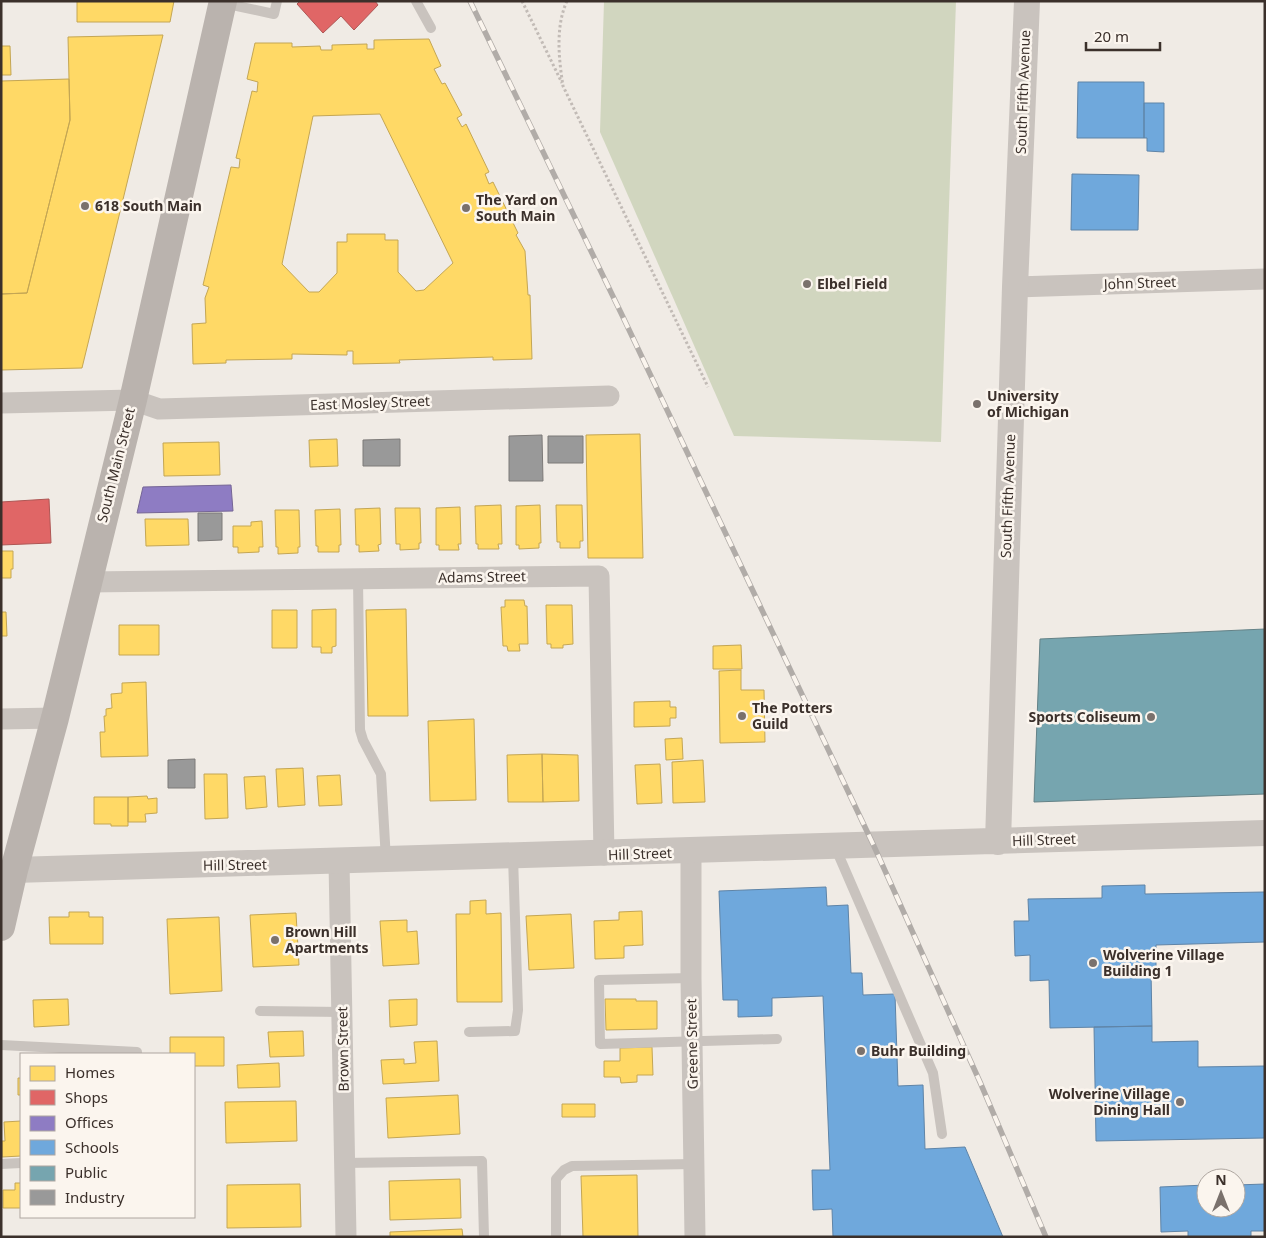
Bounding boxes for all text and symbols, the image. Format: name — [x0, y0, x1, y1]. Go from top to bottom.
scale bar — [1086, 20, 1160, 52]
text: 20 m — [1094, 26, 1129, 46]
street label: South Fifth Avenue — [1011, 29, 1034, 154]
place label: The Yard on South Main — [476, 190, 558, 225]
place label: 618 South Main — [95, 196, 202, 215]
marker: 618 South Main — [79, 200, 91, 212]
marker: The Yard on South Main — [460, 202, 472, 214]
street label: John Street — [1102, 272, 1176, 293]
place label: Elbel Field — [817, 274, 887, 293]
marker: Elbel Field — [801, 278, 813, 290]
place label: University of Michigan — [987, 386, 1069, 421]
street label: East Mosley Street — [310, 391, 430, 414]
marker: University of Michigan — [971, 398, 983, 410]
street label: South Main Street — [92, 405, 139, 524]
street label: South Fifth Avenue — [996, 433, 1019, 558]
street label: Adams Street — [438, 566, 526, 587]
place label: The Potters Guild — [752, 698, 832, 733]
place label: Sports Coliseum — [1028, 707, 1141, 726]
marker: The Potters Guild — [736, 710, 748, 722]
marker: Sports Coliseum — [1145, 711, 1157, 723]
street label: Hill Street — [1012, 829, 1076, 850]
street label: Hill Street — [608, 843, 672, 864]
street label: Hill Street — [203, 854, 267, 875]
place label: Brown Hill Apartments — [285, 922, 368, 957]
marker: Brown Hill Apartments — [269, 934, 281, 946]
place label: Wolverine Village Building 1 — [1103, 945, 1224, 980]
marker: Wolverine Village Building 1 — [1087, 957, 1099, 969]
street label: Greene Street — [681, 998, 702, 1090]
street label: Brown Street — [332, 1006, 353, 1092]
place label: Buhr Building — [871, 1041, 966, 1060]
marker: Buhr Building — [855, 1045, 867, 1057]
legend — [20, 1053, 195, 1218]
text: Homes — [65, 1062, 115, 1082]
place label: Wolverine Village Dining Hall — [1049, 1084, 1170, 1119]
text: Shops — [65, 1087, 108, 1107]
marker: Wolverine Village Dining Hall — [1174, 1096, 1186, 1108]
text: Offices — [65, 1112, 114, 1132]
text: Schools — [65, 1137, 119, 1157]
text: Public — [65, 1162, 108, 1182]
north arrow — [1196, 1168, 1246, 1218]
text: N — [1215, 1170, 1227, 1189]
text: Industry — [65, 1187, 125, 1207]

